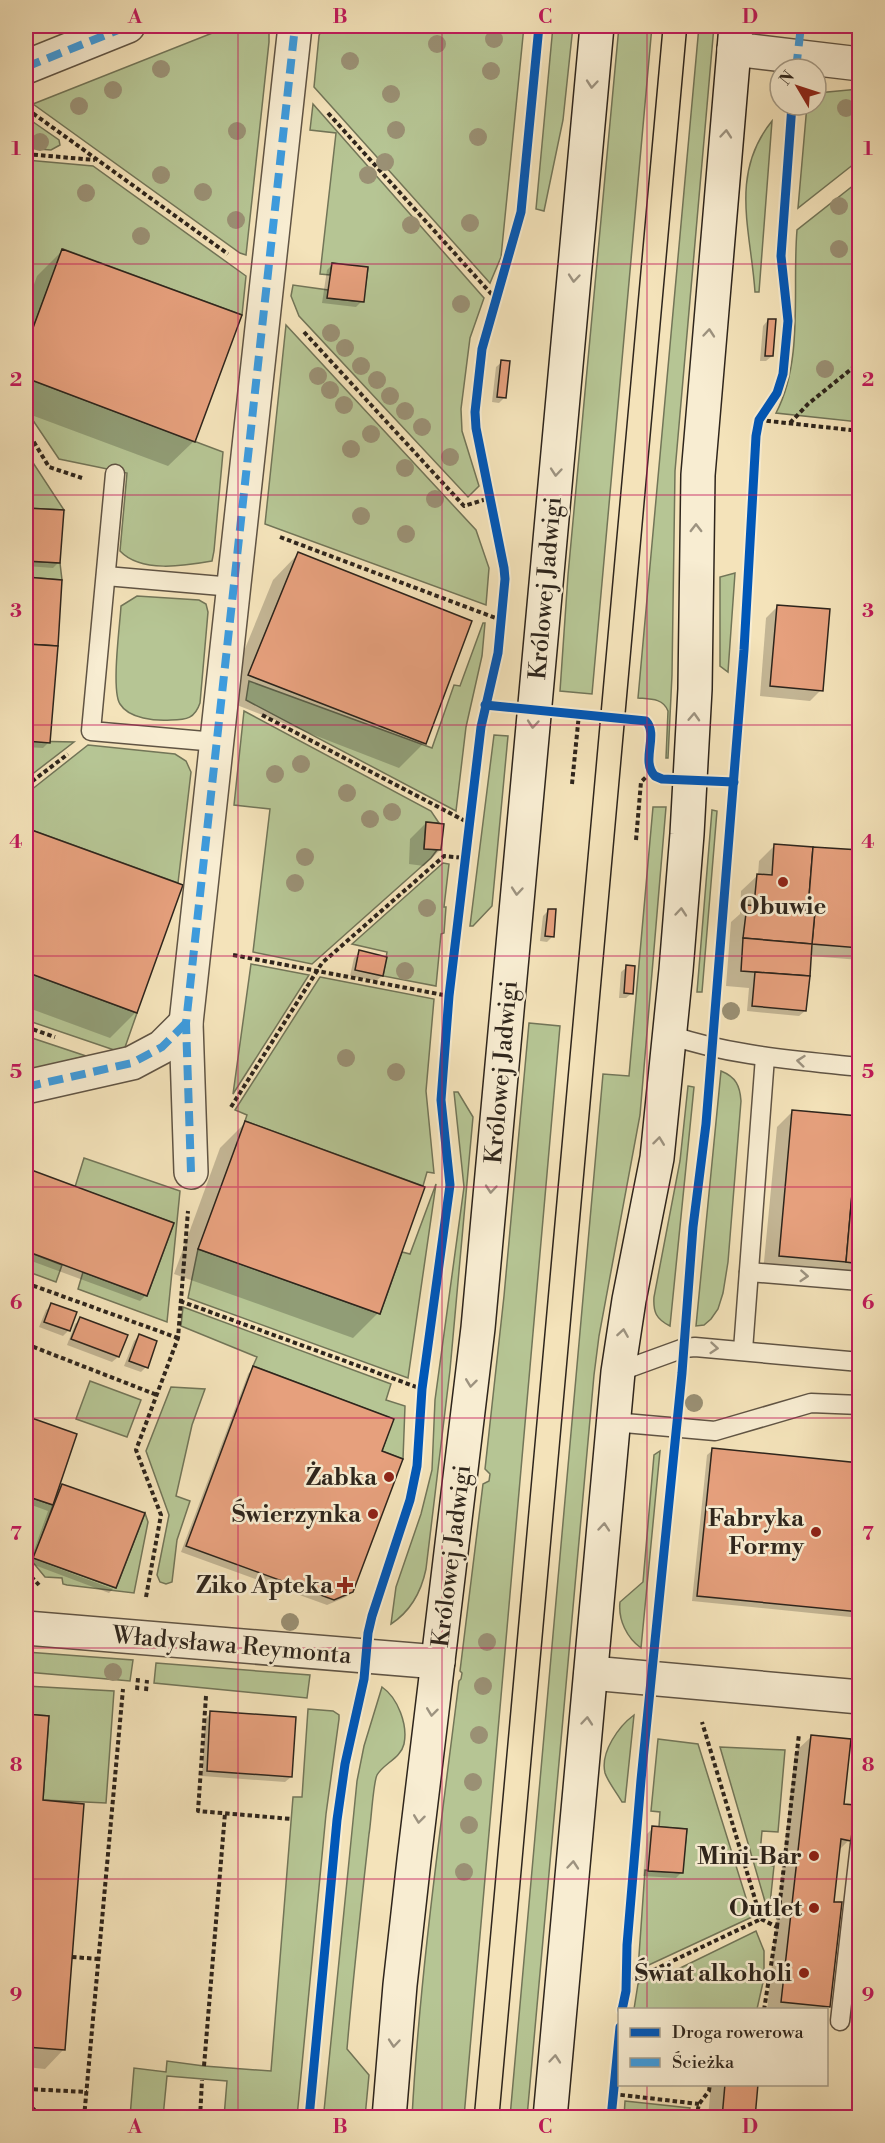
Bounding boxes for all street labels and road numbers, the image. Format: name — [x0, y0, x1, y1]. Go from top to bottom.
street label: Królowej Jadwigi — [523, 495, 569, 681]
street label: Królowej Jadwigi — [479, 979, 525, 1165]
street label: Królowej Jadwigi — [426, 1463, 478, 1649]
street label: Władysława Reymonta — [110, 1621, 354, 1671]

